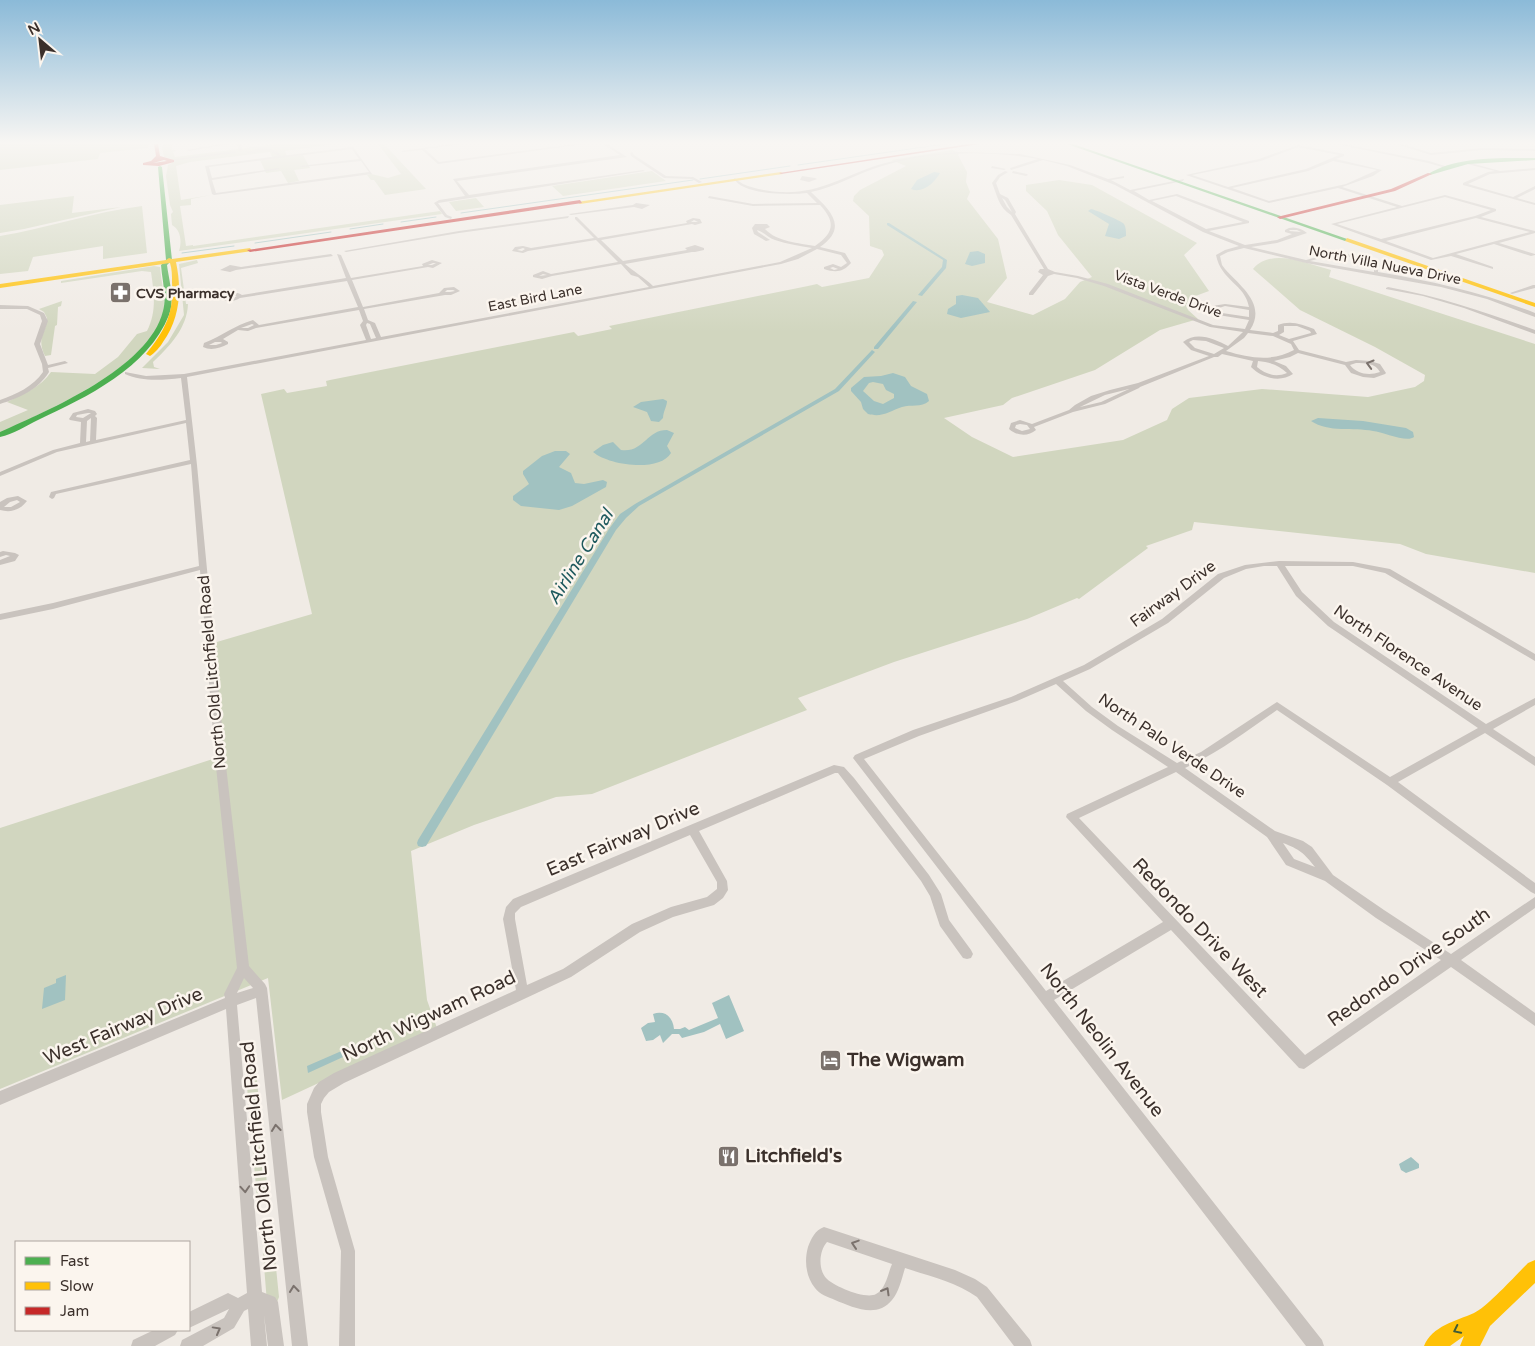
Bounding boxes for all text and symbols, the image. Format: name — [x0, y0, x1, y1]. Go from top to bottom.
north arrow — [15, 15, 65, 65]
text: N — [25, 19, 43, 39]
street label: North Villa Nueva Drive — [1307, 242, 1463, 288]
street label: Vista Verde Drive — [1112, 267, 1224, 321]
pharmacy icon: CVS Pharmacy — [108, 281, 132, 305]
street label: East Bird Lane — [487, 281, 584, 315]
place label: CVS Pharmacy — [136, 285, 235, 302]
one-way arrow — [1366, 359, 1375, 369]
water label: Airline Canal — [542, 503, 619, 608]
street label: Fairway Drive — [1126, 556, 1220, 632]
street label: North Old Litchfield Road — [194, 574, 230, 770]
street label: North Florence Avenue — [1330, 601, 1486, 715]
street label: North Palo Verde Drive — [1094, 689, 1250, 803]
street label: East Fairway Drive — [543, 797, 703, 881]
street label: Redondo Drive West — [1128, 854, 1272, 1002]
street label: Redondo Drive South — [1324, 903, 1494, 1031]
street label: North Neolin Avenue — [1035, 959, 1169, 1121]
street label: North Wigwam Road — [339, 966, 519, 1066]
street label: West Fairway Drive — [40, 983, 206, 1069]
street label: North Old Litchfield Road — [236, 1040, 282, 1272]
hotel icon: The Wigwam — [819, 1048, 843, 1072]
place label: The Wigwam — [846, 1049, 965, 1072]
one-way arrow — [271, 1123, 282, 1131]
restaurant icon: Litchfield's — [717, 1144, 741, 1168]
place label: Litchfield's — [745, 1145, 842, 1167]
one-way arrow — [240, 1185, 251, 1193]
one-way arrow — [851, 1240, 859, 1250]
legend — [15, 1241, 190, 1331]
text: Fast — [60, 1252, 90, 1270]
text: Slow — [60, 1277, 94, 1295]
one-way arrow — [289, 1285, 300, 1293]
one-way arrow — [880, 1288, 890, 1297]
text: Jam — [60, 1302, 89, 1320]
one-way arrow — [1453, 1324, 1462, 1334]
one-way arrow — [212, 1326, 221, 1336]

